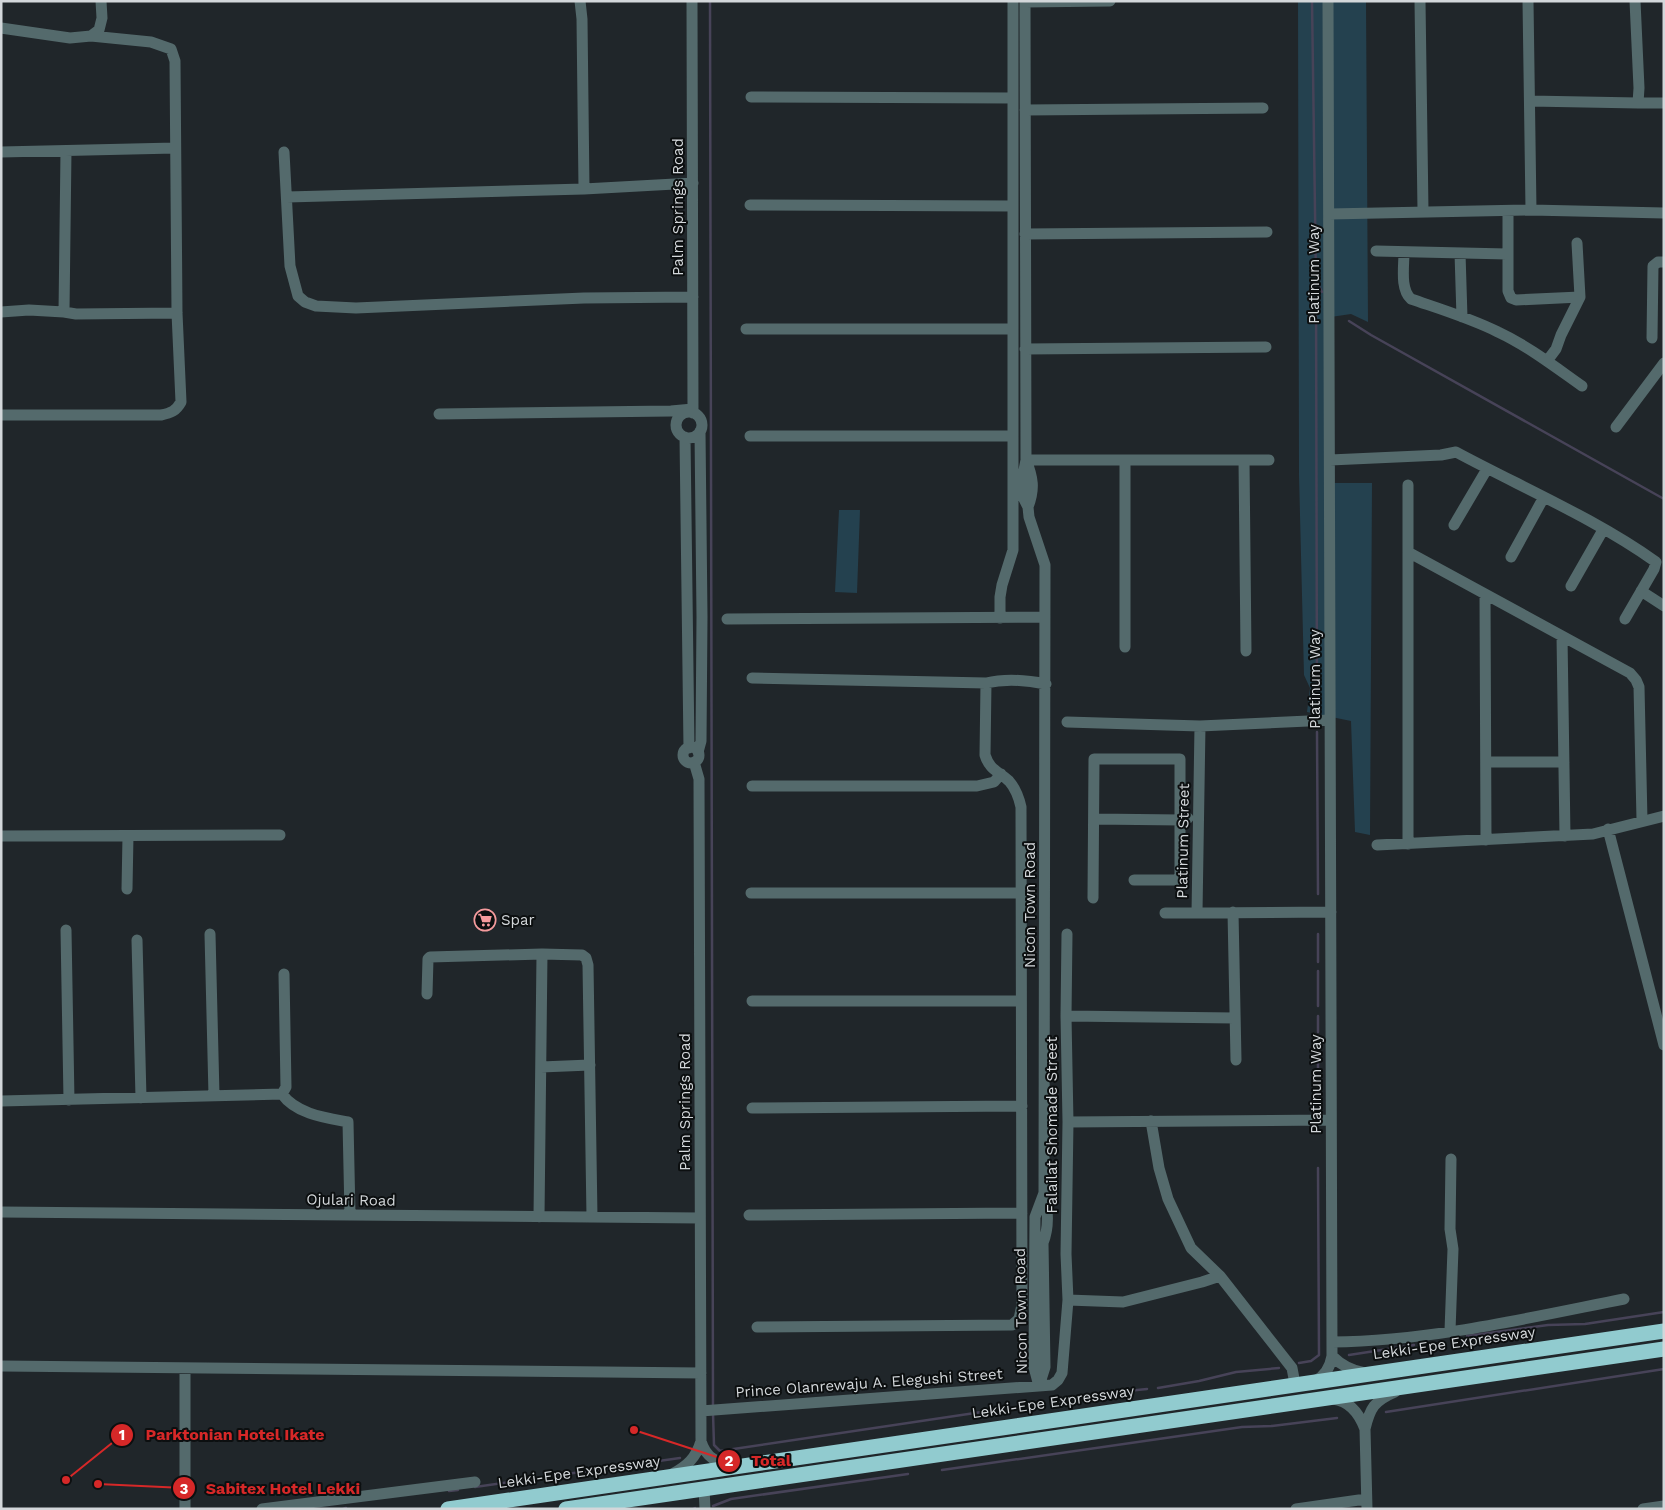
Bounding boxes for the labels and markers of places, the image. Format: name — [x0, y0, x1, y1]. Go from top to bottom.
supermarket icon: Spar — [473, 908, 497, 932]
place label: Spar — [501, 911, 535, 929]
callout: Parktonian Hotel Ikate — [110, 1419, 334, 1450]
callout: Total — [716, 1445, 802, 1476]
callout: Sabitex Hotel Lekki — [171, 1473, 371, 1504]

